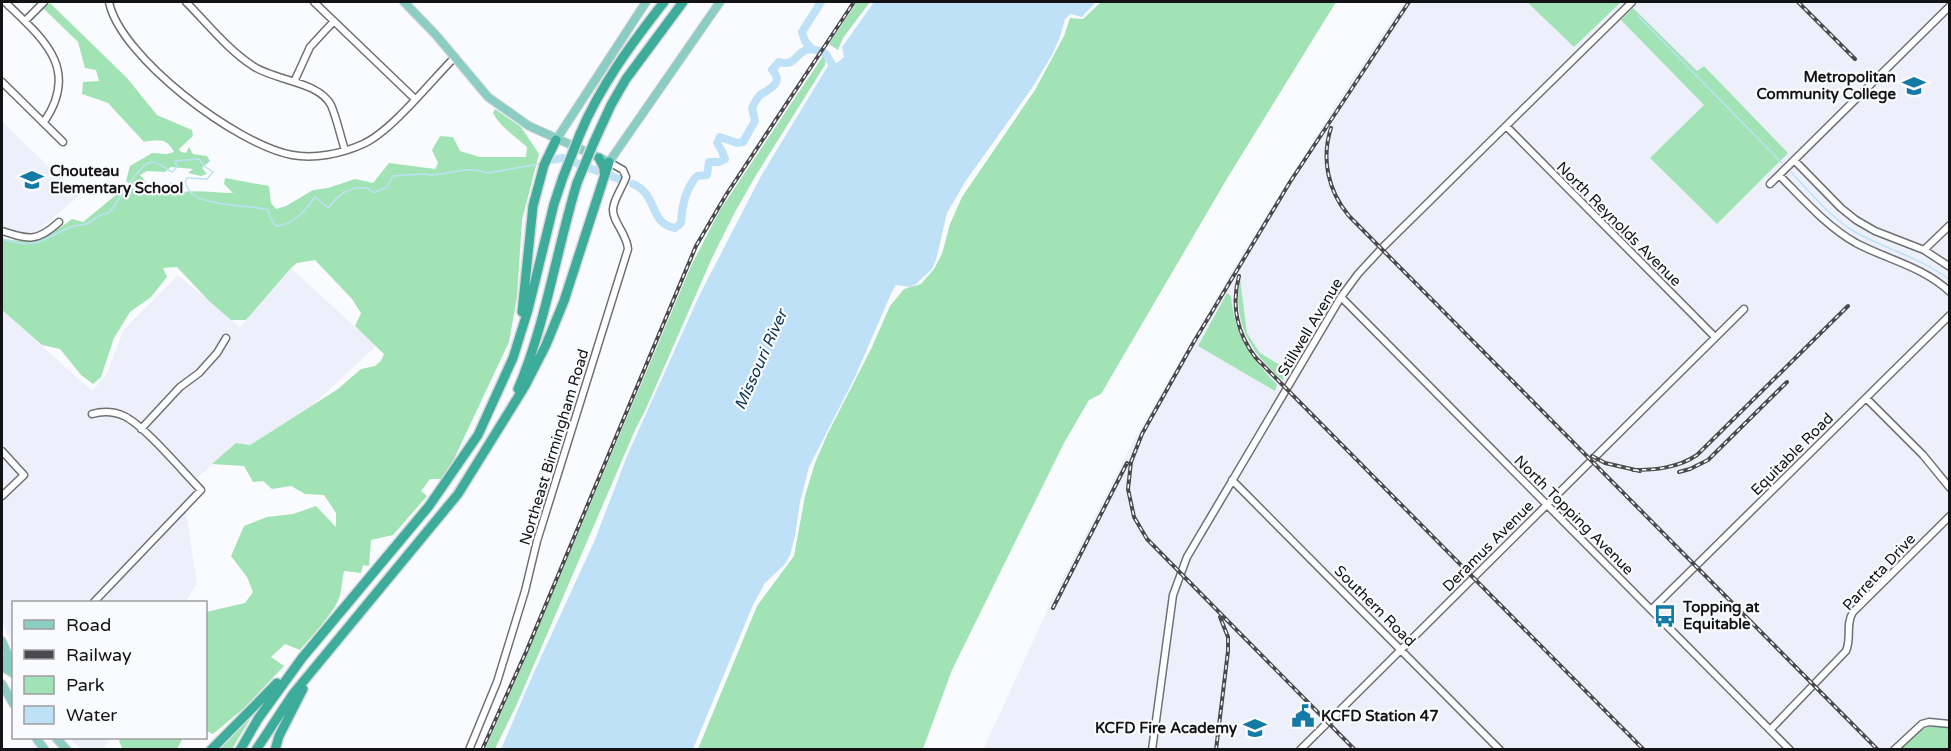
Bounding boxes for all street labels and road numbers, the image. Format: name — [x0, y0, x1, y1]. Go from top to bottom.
street label: North Reynolds Avenue — [1553, 158, 1685, 290]
street label: Stillwell Avenue — [1274, 275, 1346, 379]
street label: Northeast Birmingham Road — [516, 347, 592, 547]
street label: Equitable Road — [1747, 409, 1837, 499]
street label: North Topping Avenue — [1510, 451, 1638, 579]
street label: Deramus Avenue — [1439, 497, 1537, 595]
street label: Parretta Drive — [1839, 530, 1919, 614]
street label: Southern Road — [1331, 562, 1419, 650]

